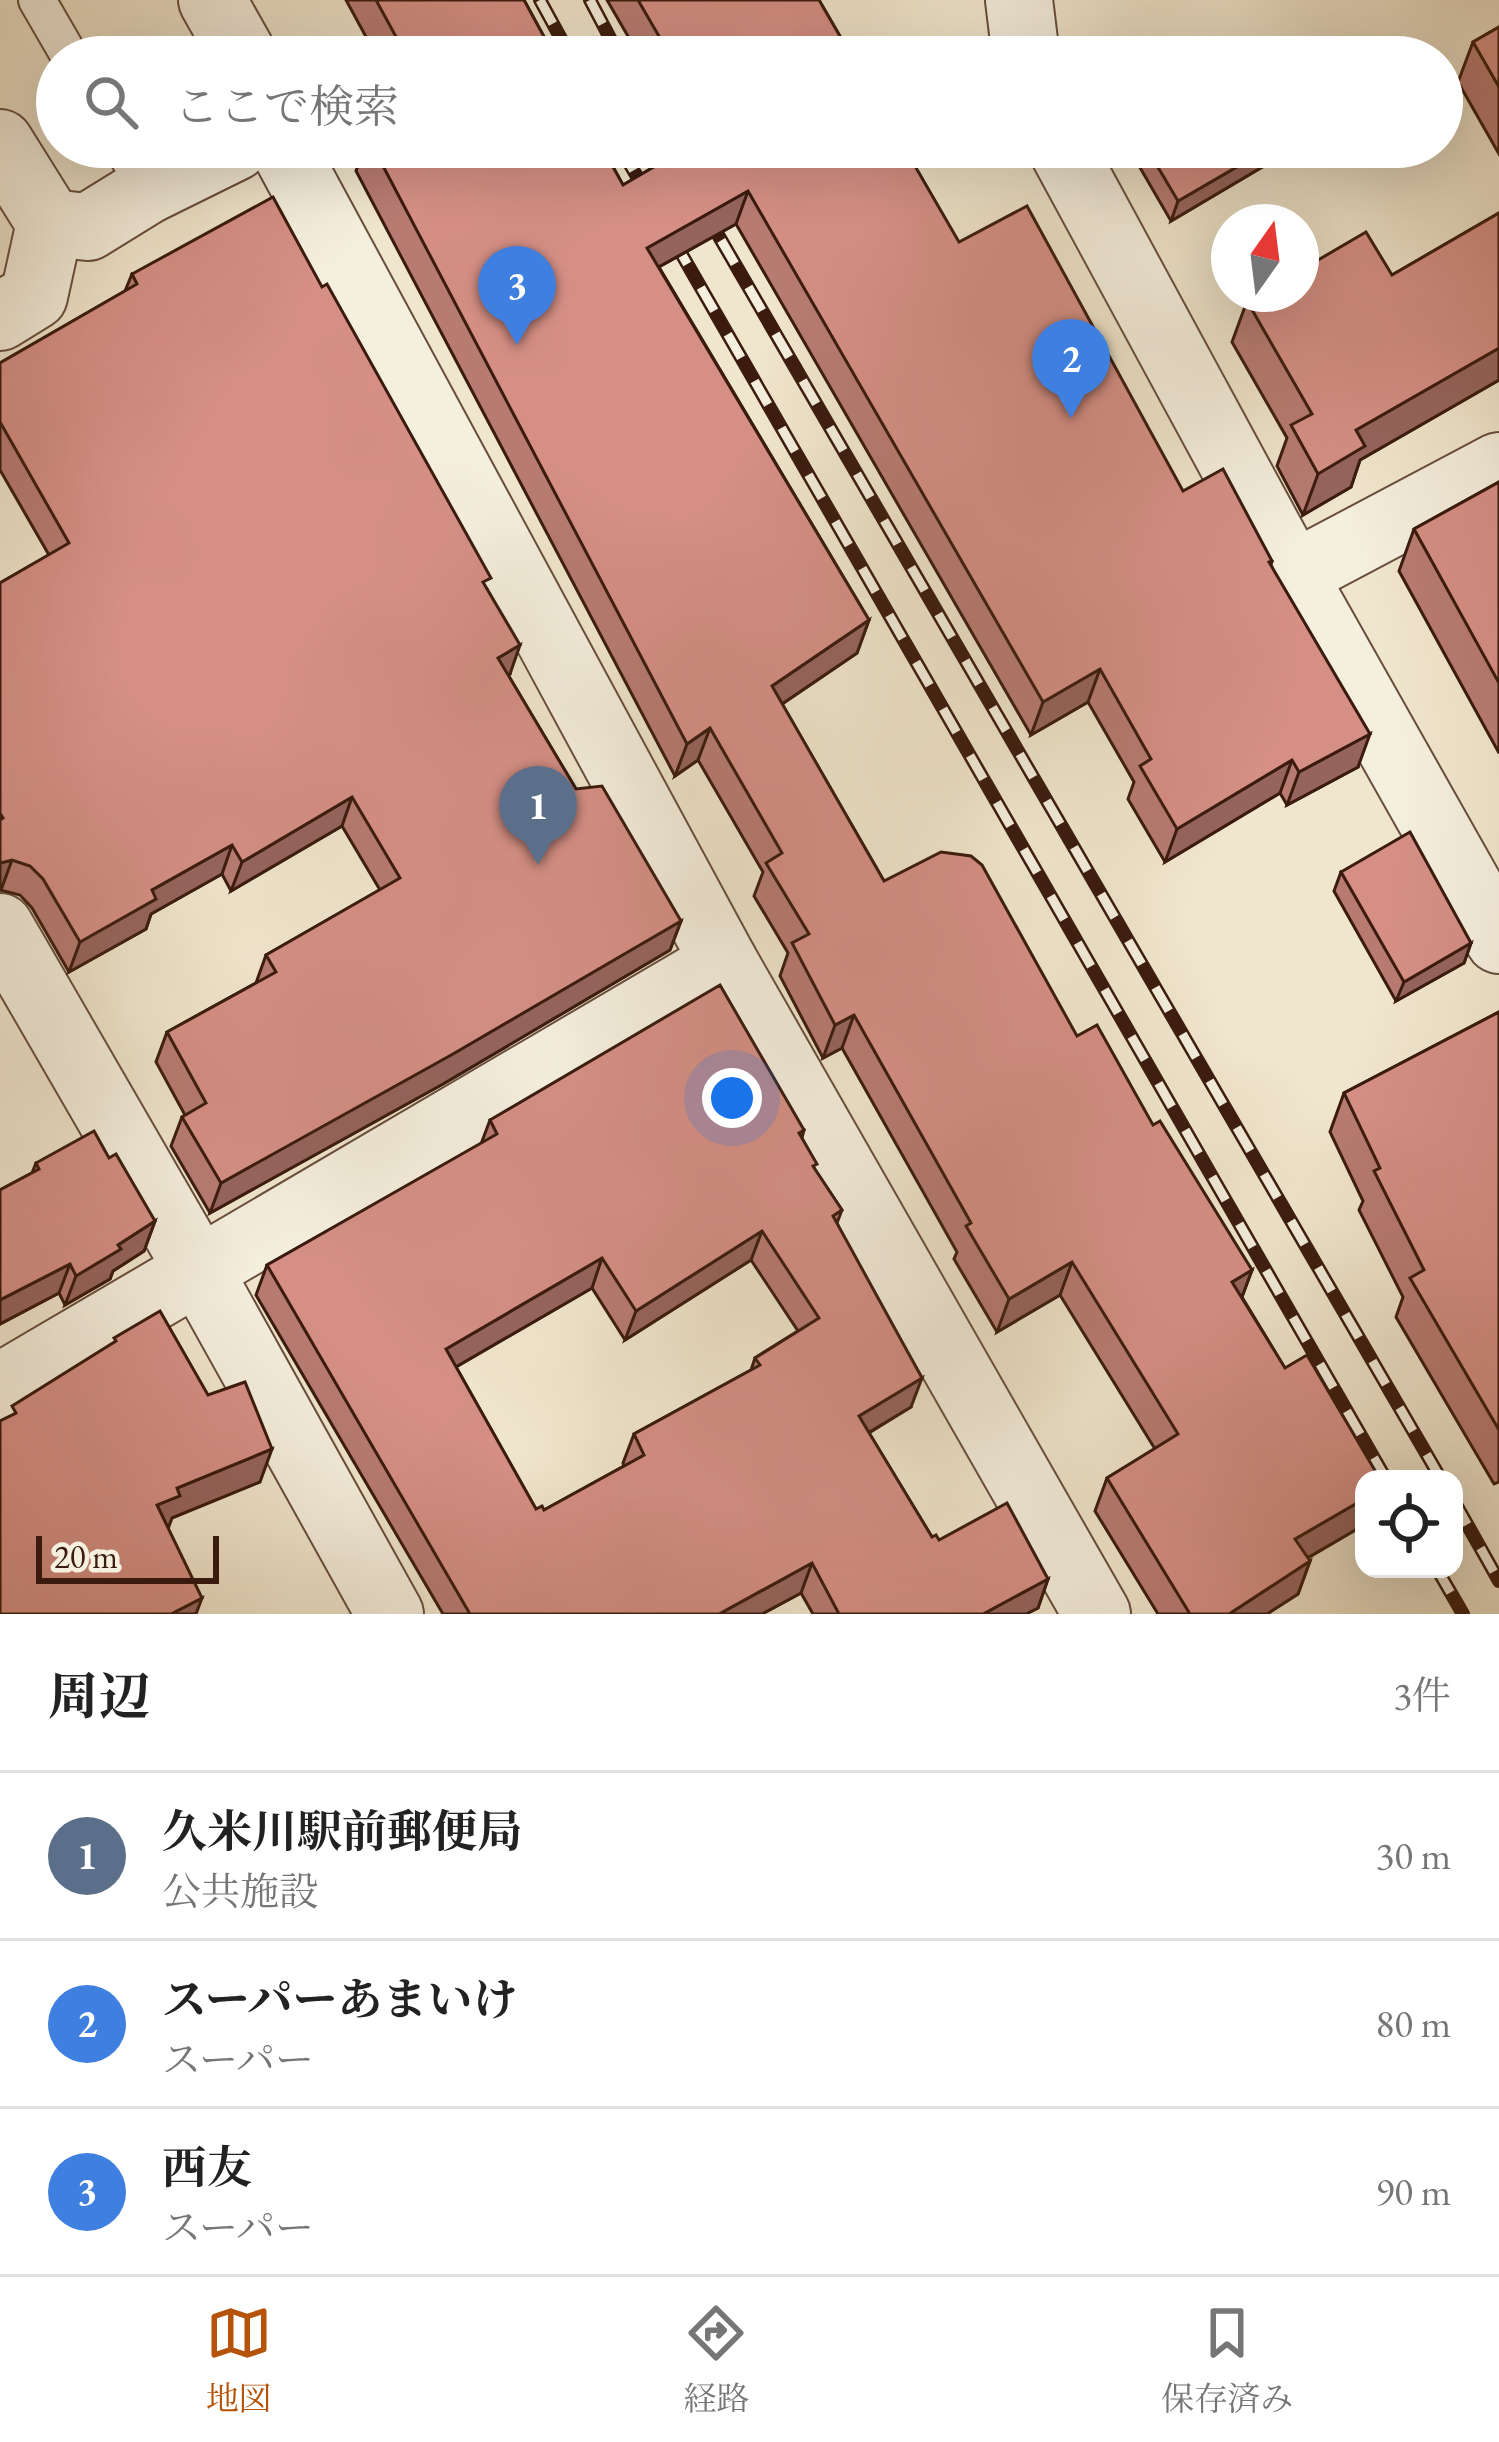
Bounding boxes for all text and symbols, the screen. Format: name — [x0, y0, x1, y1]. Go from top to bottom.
search box — [36, 36, 1463, 168]
icon: search — [78, 69, 144, 135]
text: ここで検索 — [174, 77, 399, 135]
north arrow — [1211, 204, 1319, 312]
pin: 3 — [478, 246, 556, 345]
pin: 2 — [1032, 319, 1110, 418]
pin: 1 — [499, 766, 577, 865]
your location — [702, 1068, 762, 1128]
map controls — [1355, 1470, 1463, 1578]
button: locate — [1355, 1470, 1463, 1578]
scale bar — [36, 1530, 219, 1583]
text: 20 m — [54, 1535, 118, 1578]
text: 周辺 — [48, 1663, 150, 1729]
text: 3件 — [1393, 1670, 1451, 1721]
text: 久米川駅前郵便局 — [162, 1802, 522, 1860]
text: 1 — [77, 1830, 97, 1881]
text: 30 m — [1375, 1830, 1451, 1881]
text: 公共施設 — [162, 1866, 318, 1917]
text: スーパーあまいけ — [162, 1970, 518, 2028]
text: 2 — [77, 1998, 97, 2049]
text: 80 m — [1375, 1998, 1451, 2049]
text: スーパー — [162, 2034, 314, 2085]
text: 西友 — [162, 2138, 252, 2196]
text: 3 — [77, 2166, 97, 2217]
text: 90 m — [1375, 2166, 1451, 2217]
text: スーパー — [162, 2202, 314, 2253]
tab: 地図 — [206, 2300, 272, 2420]
tab: 経路 — [683, 2300, 749, 2420]
tab: 保存済み — [1161, 2300, 1293, 2420]

